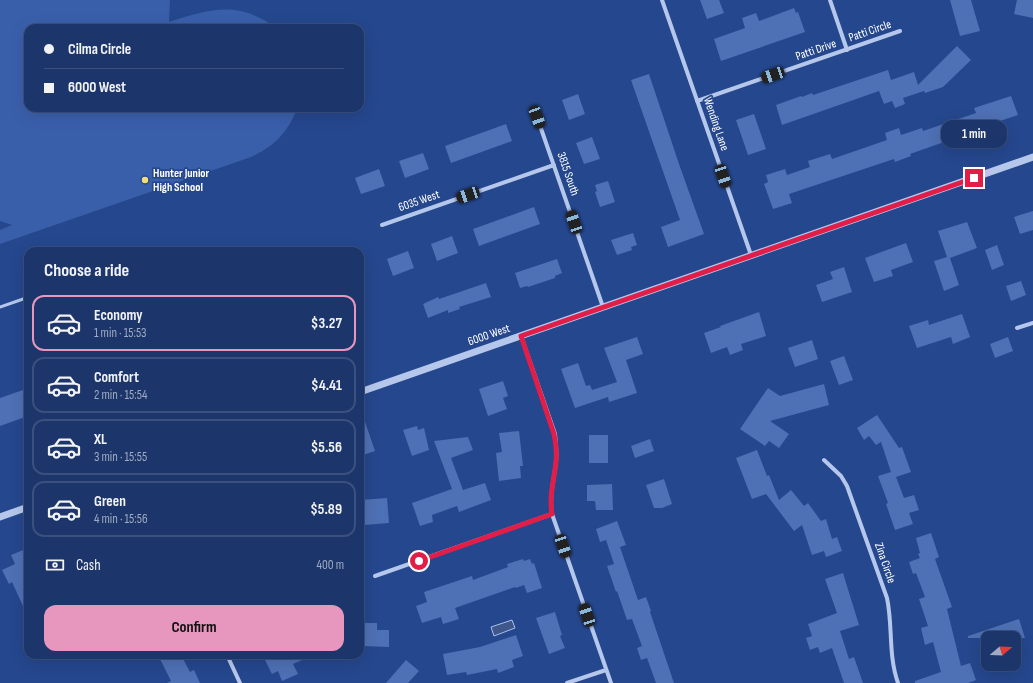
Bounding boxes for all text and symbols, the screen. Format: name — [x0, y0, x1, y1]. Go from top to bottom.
street label: Patti Circle — [847, 17, 893, 45]
street label: Patti Drive — [794, 36, 838, 64]
text: Cilma Circle — [68, 40, 131, 59]
car — [760, 65, 786, 85]
text: 6000 West — [68, 78, 126, 97]
street label: Wending Lane — [700, 95, 732, 153]
car — [527, 104, 547, 130]
callout: 1 min — [941, 120, 1007, 148]
text: 1 min — [962, 126, 986, 142]
street label: 3815 South — [554, 150, 582, 198]
car — [713, 163, 733, 189]
place label: Hunter Junior High School — [153, 166, 210, 195]
route end — [965, 169, 983, 187]
marker: Hunter Junior High School — [140, 175, 150, 185]
car — [455, 185, 481, 205]
street label: 6035 West — [396, 187, 442, 215]
car — [564, 209, 584, 235]
text: Choose a ride — [44, 260, 129, 281]
icon: car — [46, 305, 82, 341]
text: Economy — [94, 306, 143, 325]
text: $3.27 — [311, 314, 342, 333]
street label: 6000 West — [466, 321, 512, 349]
text: 1 min · 15:53 — [94, 325, 147, 341]
icon: car — [46, 367, 82, 403]
text: Comfort — [94, 368, 139, 387]
text: $4.41 — [311, 376, 342, 395]
text: 2 min · 15:54 — [94, 387, 147, 403]
icon: car — [46, 429, 82, 465]
text: XL — [94, 430, 107, 449]
text: $5.56 — [311, 438, 342, 457]
text: 3 min · 15:55 — [94, 449, 147, 465]
icon: car — [46, 491, 82, 527]
text: Green — [94, 492, 126, 511]
text: $5.89 — [310, 500, 342, 519]
text: 4 min · 15:56 — [94, 511, 148, 527]
car — [553, 533, 573, 559]
street label: Zina Circle — [871, 541, 899, 585]
route start — [410, 552, 428, 570]
icon: cash — [44, 554, 66, 576]
text: Cash — [76, 556, 101, 575]
text: 400 m — [317, 557, 344, 573]
car — [577, 602, 597, 628]
button: Confirm — [44, 605, 344, 651]
north arrow — [981, 631, 1021, 671]
map controls — [981, 631, 1021, 671]

